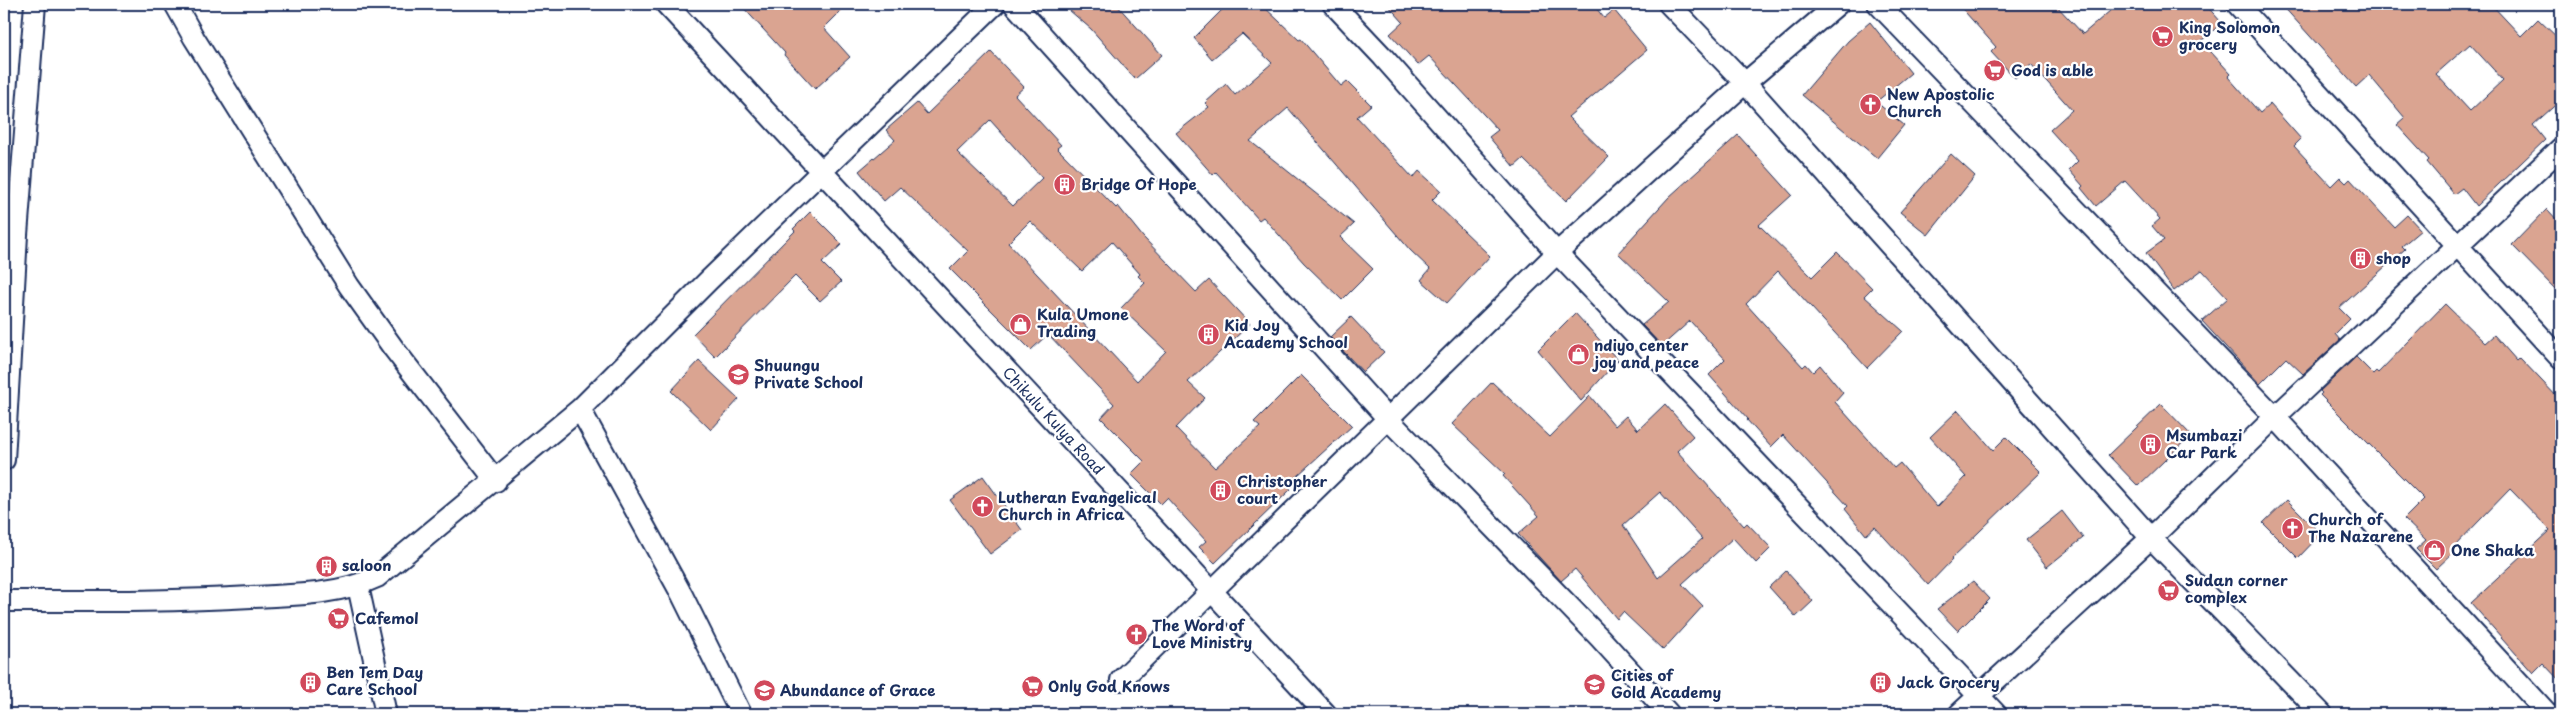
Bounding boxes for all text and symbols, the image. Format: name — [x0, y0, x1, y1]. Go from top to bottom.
place label: King Solomon grocery — [2179, 15, 2280, 55]
supermarket icon: King Solomon grocery — [2151, 25, 2175, 49]
place label: God is able — [2011, 58, 2093, 81]
supermarket icon: God is able — [1983, 59, 2007, 83]
place label: New Apostolic Church — [1887, 82, 1994, 122]
church icon: New Apostolic Church — [1859, 92, 1883, 116]
place label: Bridge Of Hope — [1081, 172, 1197, 195]
building icon: Bridge Of Hope — [1053, 173, 1077, 197]
place label: shop — [2376, 246, 2411, 269]
building icon: shop — [2348, 247, 2372, 271]
place label: Kula Umone Trading — [1037, 302, 1129, 342]
shop icon: Kula Umone Trading — [1009, 312, 1033, 336]
place label: Kid Joy Academy School — [1223, 313, 1348, 353]
building icon: Kid Joy Academy School — [1196, 323, 1220, 347]
place label: ndiyo center joy and peace — [1592, 333, 1699, 373]
shop icon: ndiyo center joy and peace — [1566, 343, 1590, 367]
place label: Shuungu Private School — [754, 353, 863, 393]
street label: Chikulu Kulya Road — [998, 361, 1110, 479]
school or university icon: Shuungu Private School — [726, 363, 750, 387]
place label: Msumbazi Car Park — [2166, 423, 2242, 463]
building icon: Msumbazi Car Park — [2138, 433, 2162, 457]
place label: Christopher court — [1237, 469, 1328, 509]
building icon: Christopher court — [1209, 479, 1233, 503]
place label: Lutheran Evangelical Church in Africa — [998, 485, 1157, 525]
church icon: Lutheran Evangelical Church in Africa — [970, 495, 994, 519]
place label: Church of The Nazarene — [2308, 507, 2413, 547]
church icon: Church of The Nazarene — [2280, 517, 2304, 541]
place label: One Shaka — [2451, 538, 2535, 561]
shop icon: One Shaka — [2423, 539, 2447, 563]
place label: saloon — [342, 553, 391, 576]
building icon: saloon — [314, 554, 338, 578]
place label: Sudan corner complex — [2185, 568, 2288, 608]
supermarket icon: Sudan corner complex — [2157, 578, 2181, 602]
place label: Cafemol — [355, 606, 419, 629]
supermarket icon: Cafemol — [327, 607, 351, 631]
place label: The Word of Love Ministry — [1152, 613, 1253, 653]
church icon: The Word of Love Ministry — [1124, 623, 1148, 647]
place label: Ben Tem Day Care School — [326, 660, 423, 700]
place label: Cities of Gold Academy — [1611, 663, 1721, 703]
building icon: Ben Tem Day Care School — [298, 670, 322, 694]
place label: Jack Grocery — [1897, 670, 2000, 693]
building icon: Jack Grocery — [1869, 671, 1893, 695]
school or university icon: Cities of Gold Academy — [1583, 673, 1607, 697]
place label: Only God Knows — [1048, 674, 1170, 697]
supermarket icon: Only God Knows — [1020, 675, 1044, 699]
place label: Abundance of Grace — [780, 678, 935, 701]
school or university icon: Abundance of Grace — [752, 679, 776, 703]

